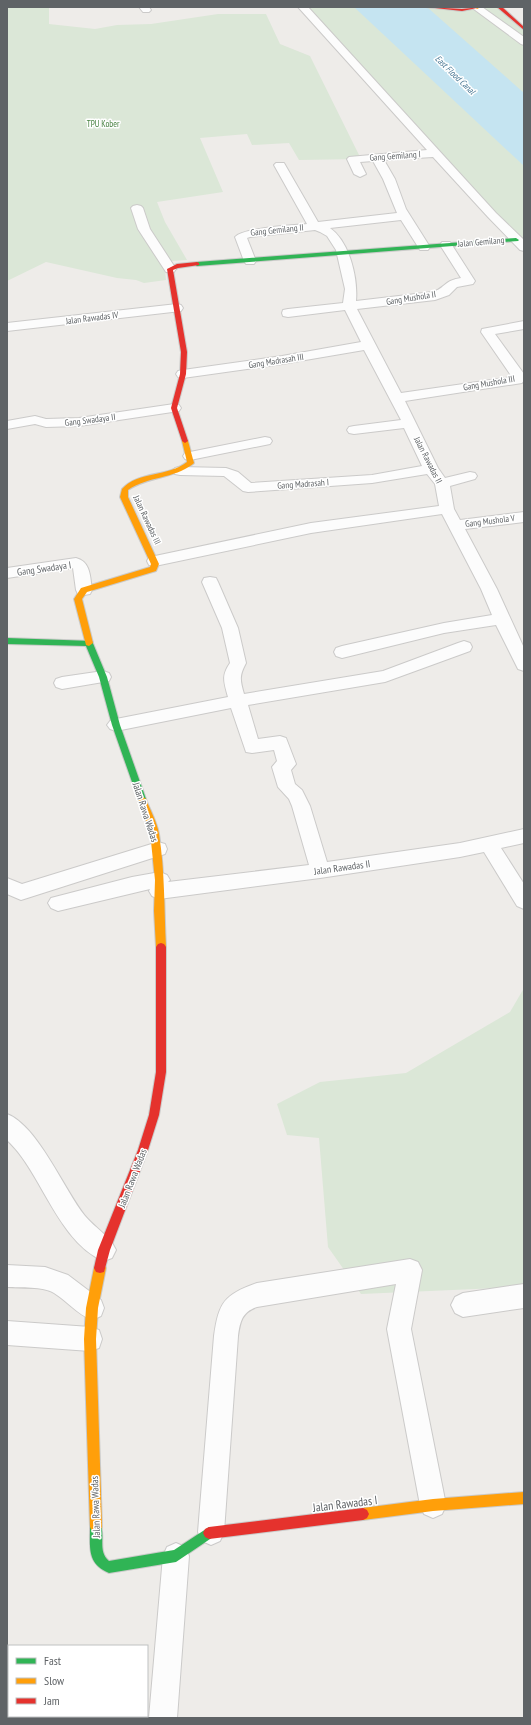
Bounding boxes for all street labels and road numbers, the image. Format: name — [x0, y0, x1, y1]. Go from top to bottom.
street label: Gang Gemilang I — [369, 148, 421, 163]
street label: Gang Gemilang II — [250, 221, 304, 238]
street label: Jalan Gemilang — [456, 234, 505, 249]
street label: Gang Mushola II — [385, 288, 437, 307]
street label: Jalan Rawadas IV — [64, 309, 120, 326]
street label: Gang Madrasah III — [247, 351, 304, 370]
street label: Gang Mushola III — [462, 373, 516, 392]
street label: Gang Swadaya II — [64, 411, 116, 428]
street label: Jalan Rawadas II — [412, 434, 445, 485]
street label: Gang Madrasah I — [277, 476, 329, 491]
street label: Jalan Rawadas III — [131, 493, 164, 546]
street label: Gang Mushola V — [465, 512, 516, 529]
street label: Gang Swadaya I — [16, 558, 72, 579]
street label: Jalan Rawa Wadas — [129, 780, 161, 844]
street label: Jalan Rawadas II — [312, 857, 371, 878]
street label: Jalan Rawa Wadas — [115, 1146, 150, 1210]
street label: Jalan Rawa Wadas — [88, 1475, 103, 1539]
street label: Jalan Rawadas I — [311, 1492, 378, 1515]

